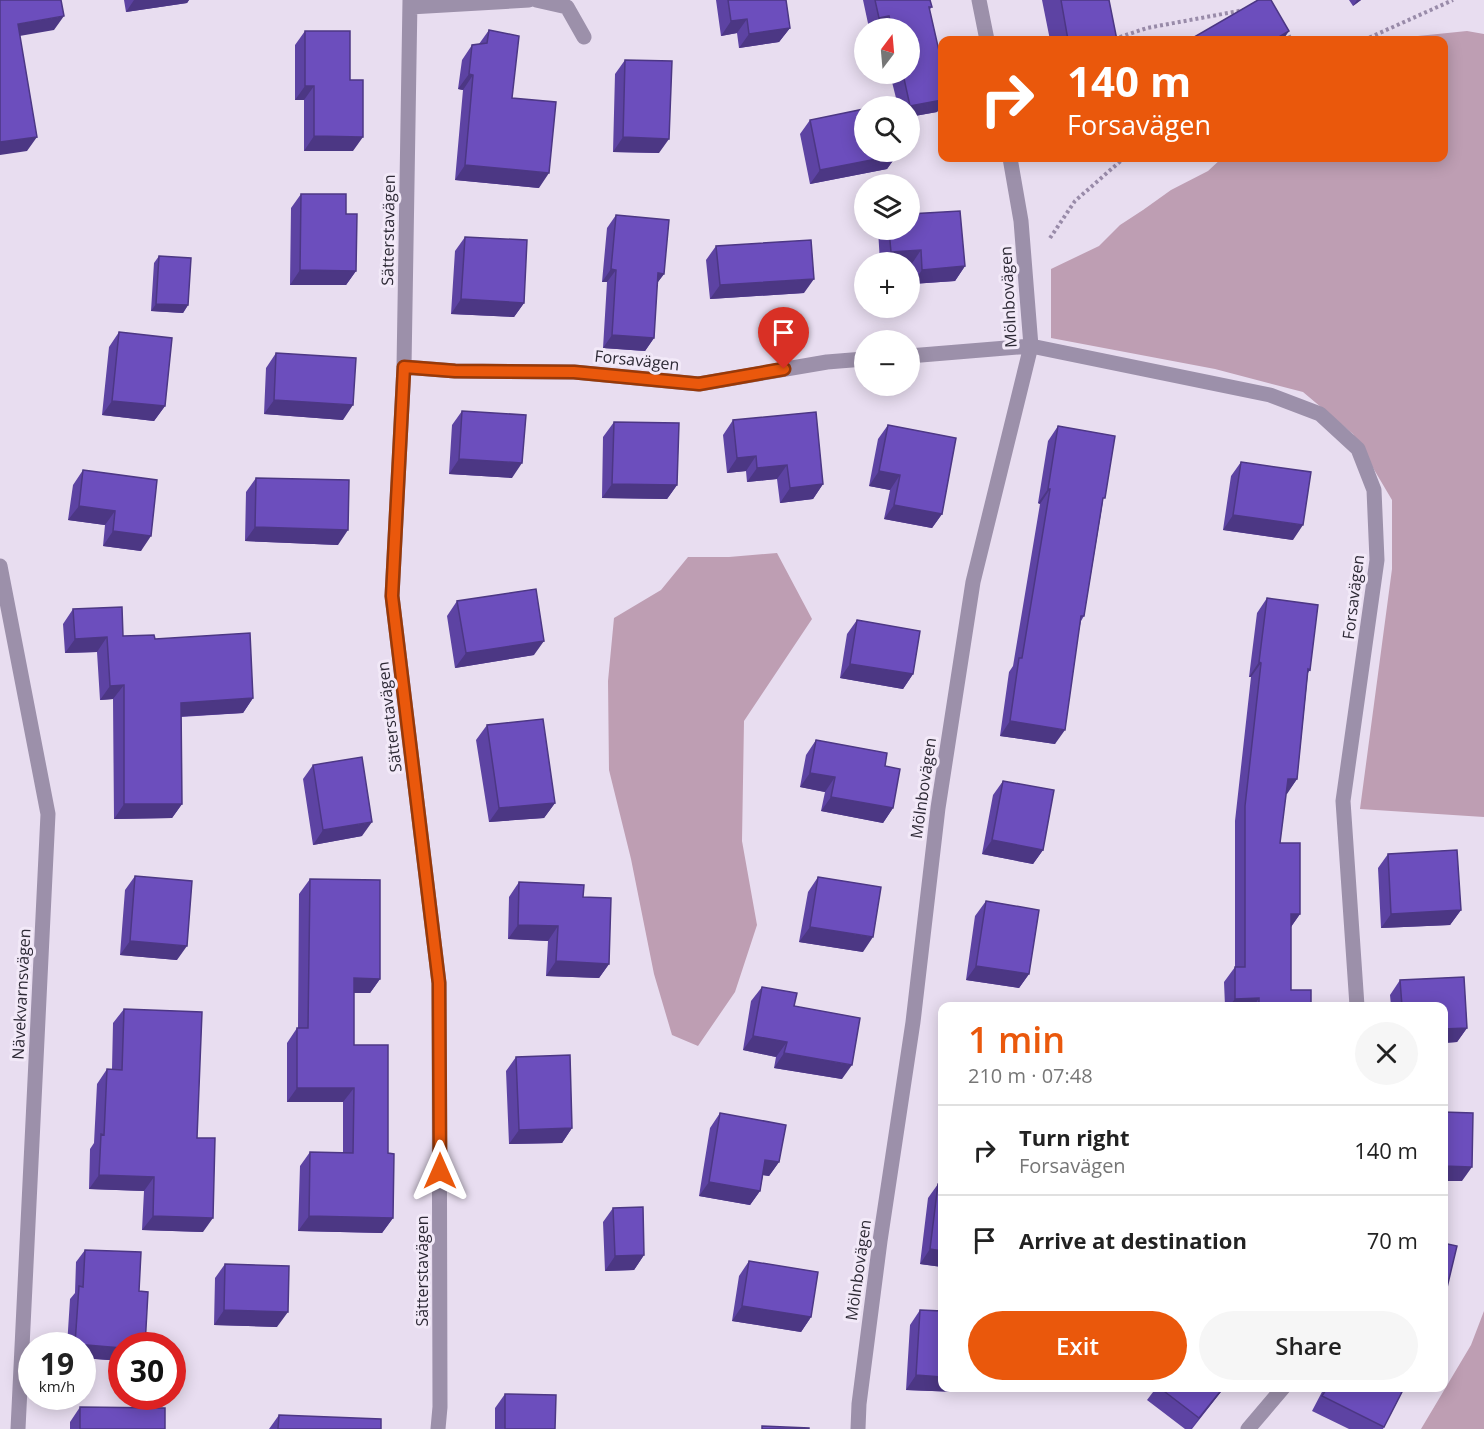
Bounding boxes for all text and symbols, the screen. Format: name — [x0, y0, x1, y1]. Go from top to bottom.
north arrow — [854, 18, 920, 84]
map controls — [854, 18, 920, 396]
text: 140 m — [1067, 52, 1191, 109]
icon: right — [968, 60, 1046, 138]
button: search — [854, 96, 920, 162]
text: Forsavägen — [1067, 106, 1211, 143]
street label: Sätterstavägen — [376, 174, 400, 286]
button: layers — [854, 174, 920, 240]
street label: Mölnbovägen — [994, 246, 1022, 348]
button: + — [854, 252, 920, 318]
pin — [758, 307, 809, 369]
icon: arrive — [767, 316, 800, 349]
button: − — [854, 330, 920, 396]
street label: Forsavägen — [593, 345, 681, 375]
street label: Forsavägen — [1337, 553, 1369, 641]
street label: Sätterstavägen — [371, 660, 407, 774]
street label: Mölnbovägen — [905, 736, 941, 840]
street label: Nävekvarnsvägen — [7, 928, 35, 1060]
text: 1 min — [968, 1015, 1065, 1064]
button: close — [1355, 1022, 1418, 1085]
text: 210 m · 07:48 — [968, 1062, 1093, 1089]
text: Turn right — [1019, 1122, 1130, 1152]
icon: right — [968, 1134, 1001, 1167]
text: 140 m — [1354, 1135, 1418, 1165]
position arrow — [408, 1139, 472, 1203]
text: Forsavägen — [1019, 1152, 1126, 1179]
street label: Sätterstavägen — [411, 1215, 433, 1327]
street label: Mölnbovägen — [840, 1218, 876, 1322]
icon: arrive — [968, 1224, 1001, 1257]
text: Arrive at destination — [1019, 1225, 1247, 1255]
text: 70 m — [1367, 1225, 1418, 1255]
button: Exit — [968, 1311, 1187, 1380]
button: Share — [1199, 1311, 1418, 1380]
speed limit sign: 30 — [108, 1332, 186, 1410]
text: 19 — [40, 1343, 74, 1384]
text: km/h — [39, 1376, 75, 1396]

